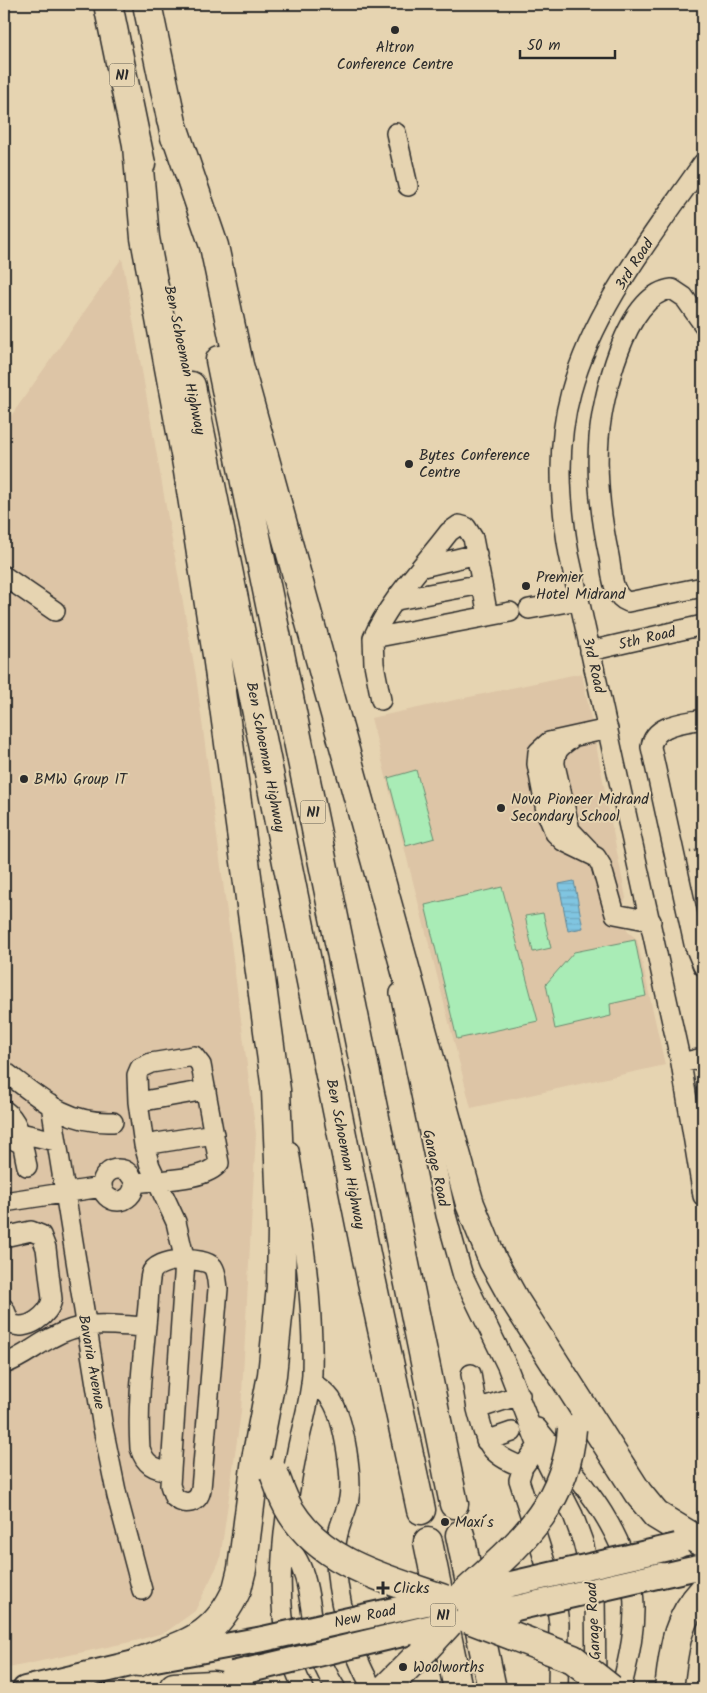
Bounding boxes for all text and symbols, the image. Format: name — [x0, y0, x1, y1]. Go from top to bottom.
marker: Altron Conference Centre — [389, 24, 401, 36]
scale bar — [520, 28, 614, 60]
text: 50 m — [527, 34, 561, 58]
place label: Altron Conference Centre — [337, 36, 454, 77]
road number: N1 — [110, 64, 134, 86]
street label: 3rd Road — [609, 234, 661, 295]
street label: Ben Schoeman Highway — [156, 283, 212, 438]
place label: Bytes Conference Centre — [419, 444, 530, 485]
marker: Bytes Conference Centre — [403, 458, 415, 470]
place label: Premier Hotel Midrand — [536, 566, 626, 607]
marker: Premier Hotel Midrand — [520, 580, 532, 592]
street label: 5th Road — [616, 621, 679, 657]
street label: 3rd Road — [575, 635, 611, 696]
street label: Ben Schoeman Highway — [239, 680, 292, 835]
place label: BMW Group IT — [34, 768, 129, 792]
marker: BMW Group IT — [18, 773, 30, 785]
place label: Nova Pioneer Midrand Secondary School — [511, 788, 649, 829]
road number: N1 — [300, 800, 326, 824]
marker: Nova Pioneer Midrand Secondary School — [495, 802, 507, 814]
street label: Ben Schoeman Highway — [319, 1077, 372, 1232]
street label: Garage Road — [415, 1127, 455, 1209]
street label: Bavaria Avenue — [71, 1313, 111, 1412]
place label: Maxi´s — [455, 1511, 494, 1535]
marker: Maxi´s — [439, 1516, 451, 1528]
place label: Clicks — [393, 1577, 430, 1601]
street label: Garage Road — [580, 1581, 608, 1661]
marker: Clicks — [377, 1582, 389, 1594]
street label: New Road — [332, 1599, 399, 1635]
road number: N1 — [430, 1604, 456, 1626]
place label: Woolworths — [413, 1656, 485, 1680]
marker: Woolworths — [397, 1661, 409, 1673]

